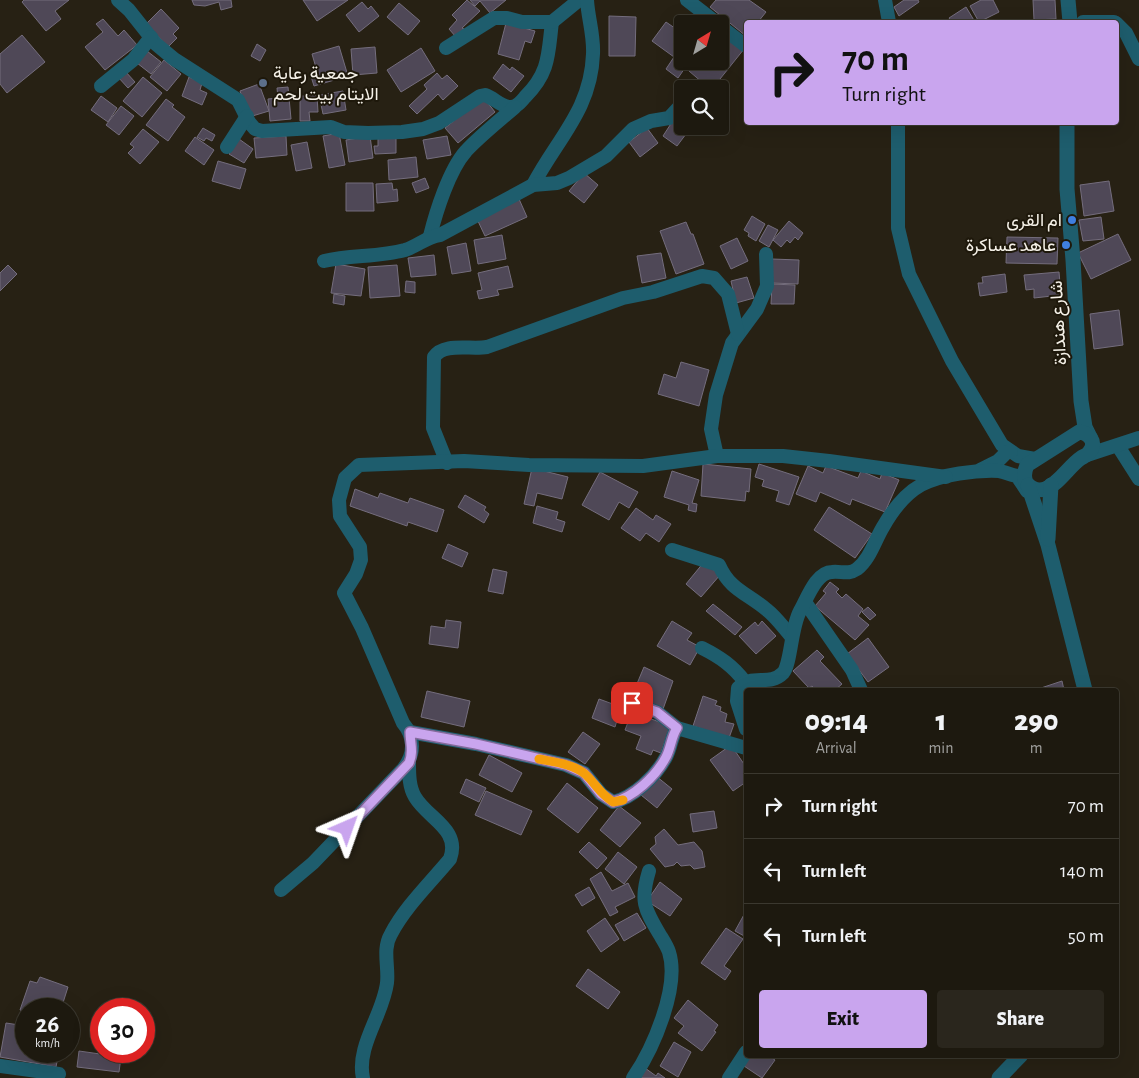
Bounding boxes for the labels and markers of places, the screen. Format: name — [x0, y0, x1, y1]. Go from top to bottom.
place label: جمعية رعاية الايتام بيت لحم — [273, 65, 379, 106]
marker: جمعية رعاية الايتام بيت لحم — [257, 77, 269, 89]
place label: ام القرى — [1006, 212, 1062, 232]
marker: ام القرى — [1066, 214, 1078, 226]
place label: عاهد عساكرة — [966, 237, 1056, 256]
marker: عاهد عساكرة — [1060, 239, 1072, 251]
pin — [611, 682, 653, 724]

